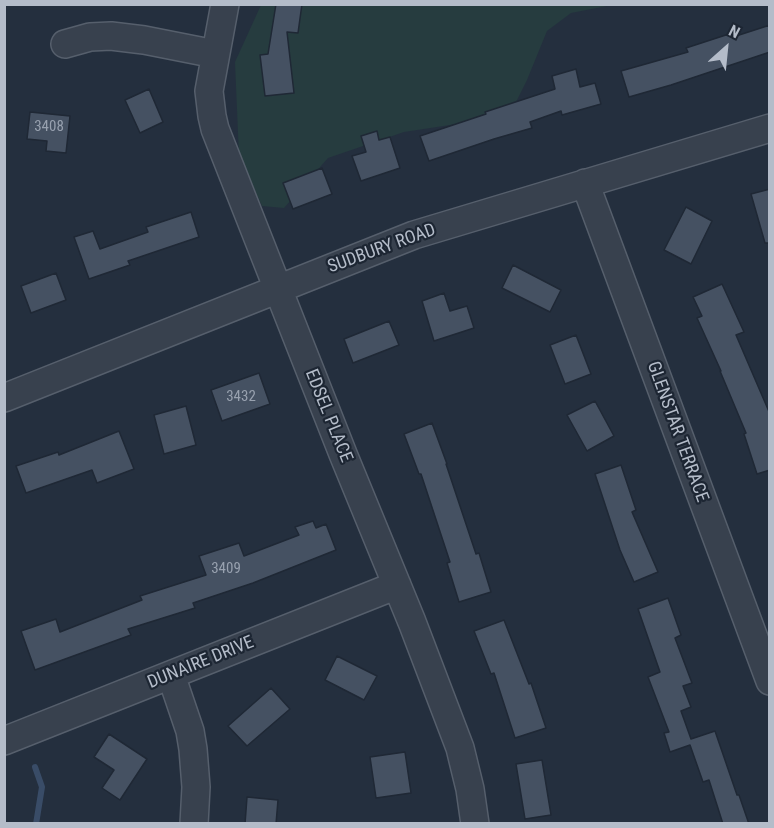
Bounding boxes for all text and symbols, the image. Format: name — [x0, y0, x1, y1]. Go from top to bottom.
north arrow — [696, 18, 756, 78]
text: N — [726, 21, 743, 42]
house number: 3408 — [34, 118, 64, 136]
street label: SUDBURY ROAD — [325, 219, 439, 279]
street label: GLENSTAR TERRACE — [642, 359, 712, 505]
street label: EDSEL PLACE — [300, 366, 356, 466]
house number: 3432 — [226, 388, 256, 406]
house number: 3409 — [211, 560, 241, 578]
street label: DUNAIRE DRIVE — [145, 632, 257, 694]

